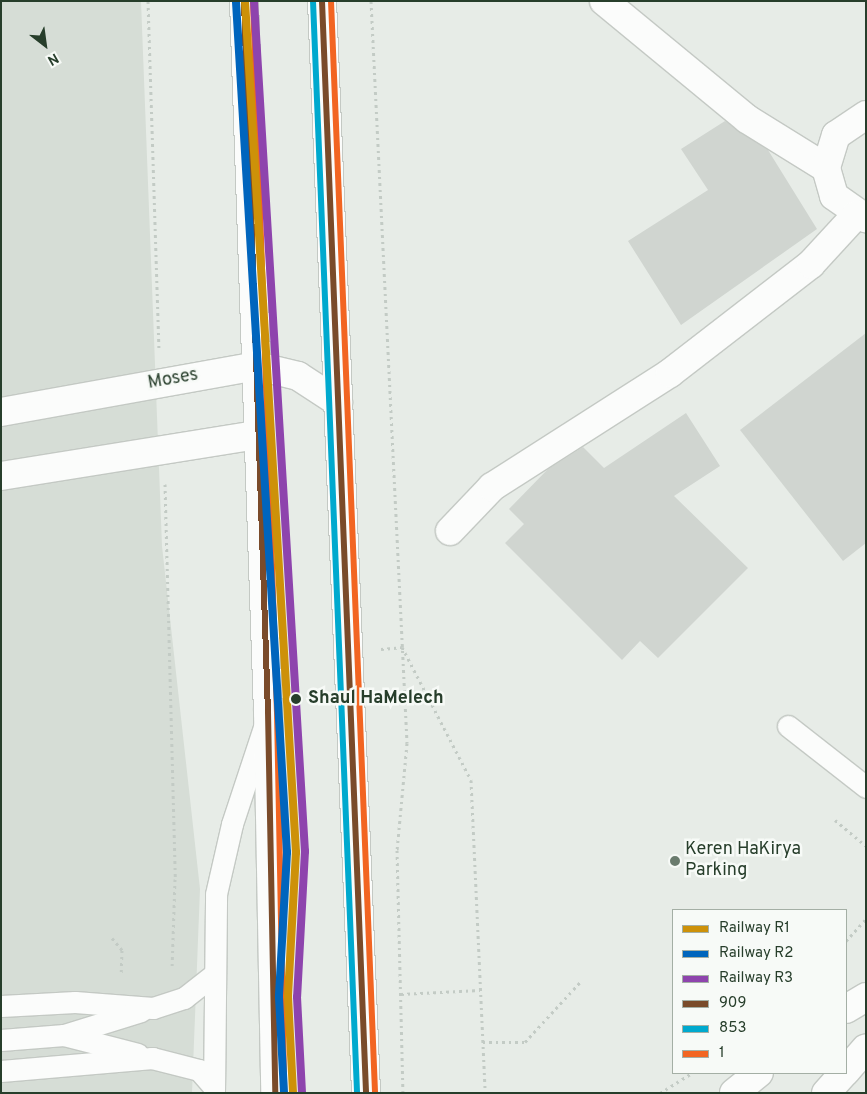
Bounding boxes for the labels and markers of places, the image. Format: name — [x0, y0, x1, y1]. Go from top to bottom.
place label: Shaul HaMelech — [308, 688, 444, 710]
marker: Shaul HaMelech — [287, 690, 305, 708]
place label: Keren HaKirya Parking — [685, 840, 801, 882]
marker: Keren HaKirya Parking — [669, 855, 681, 867]

